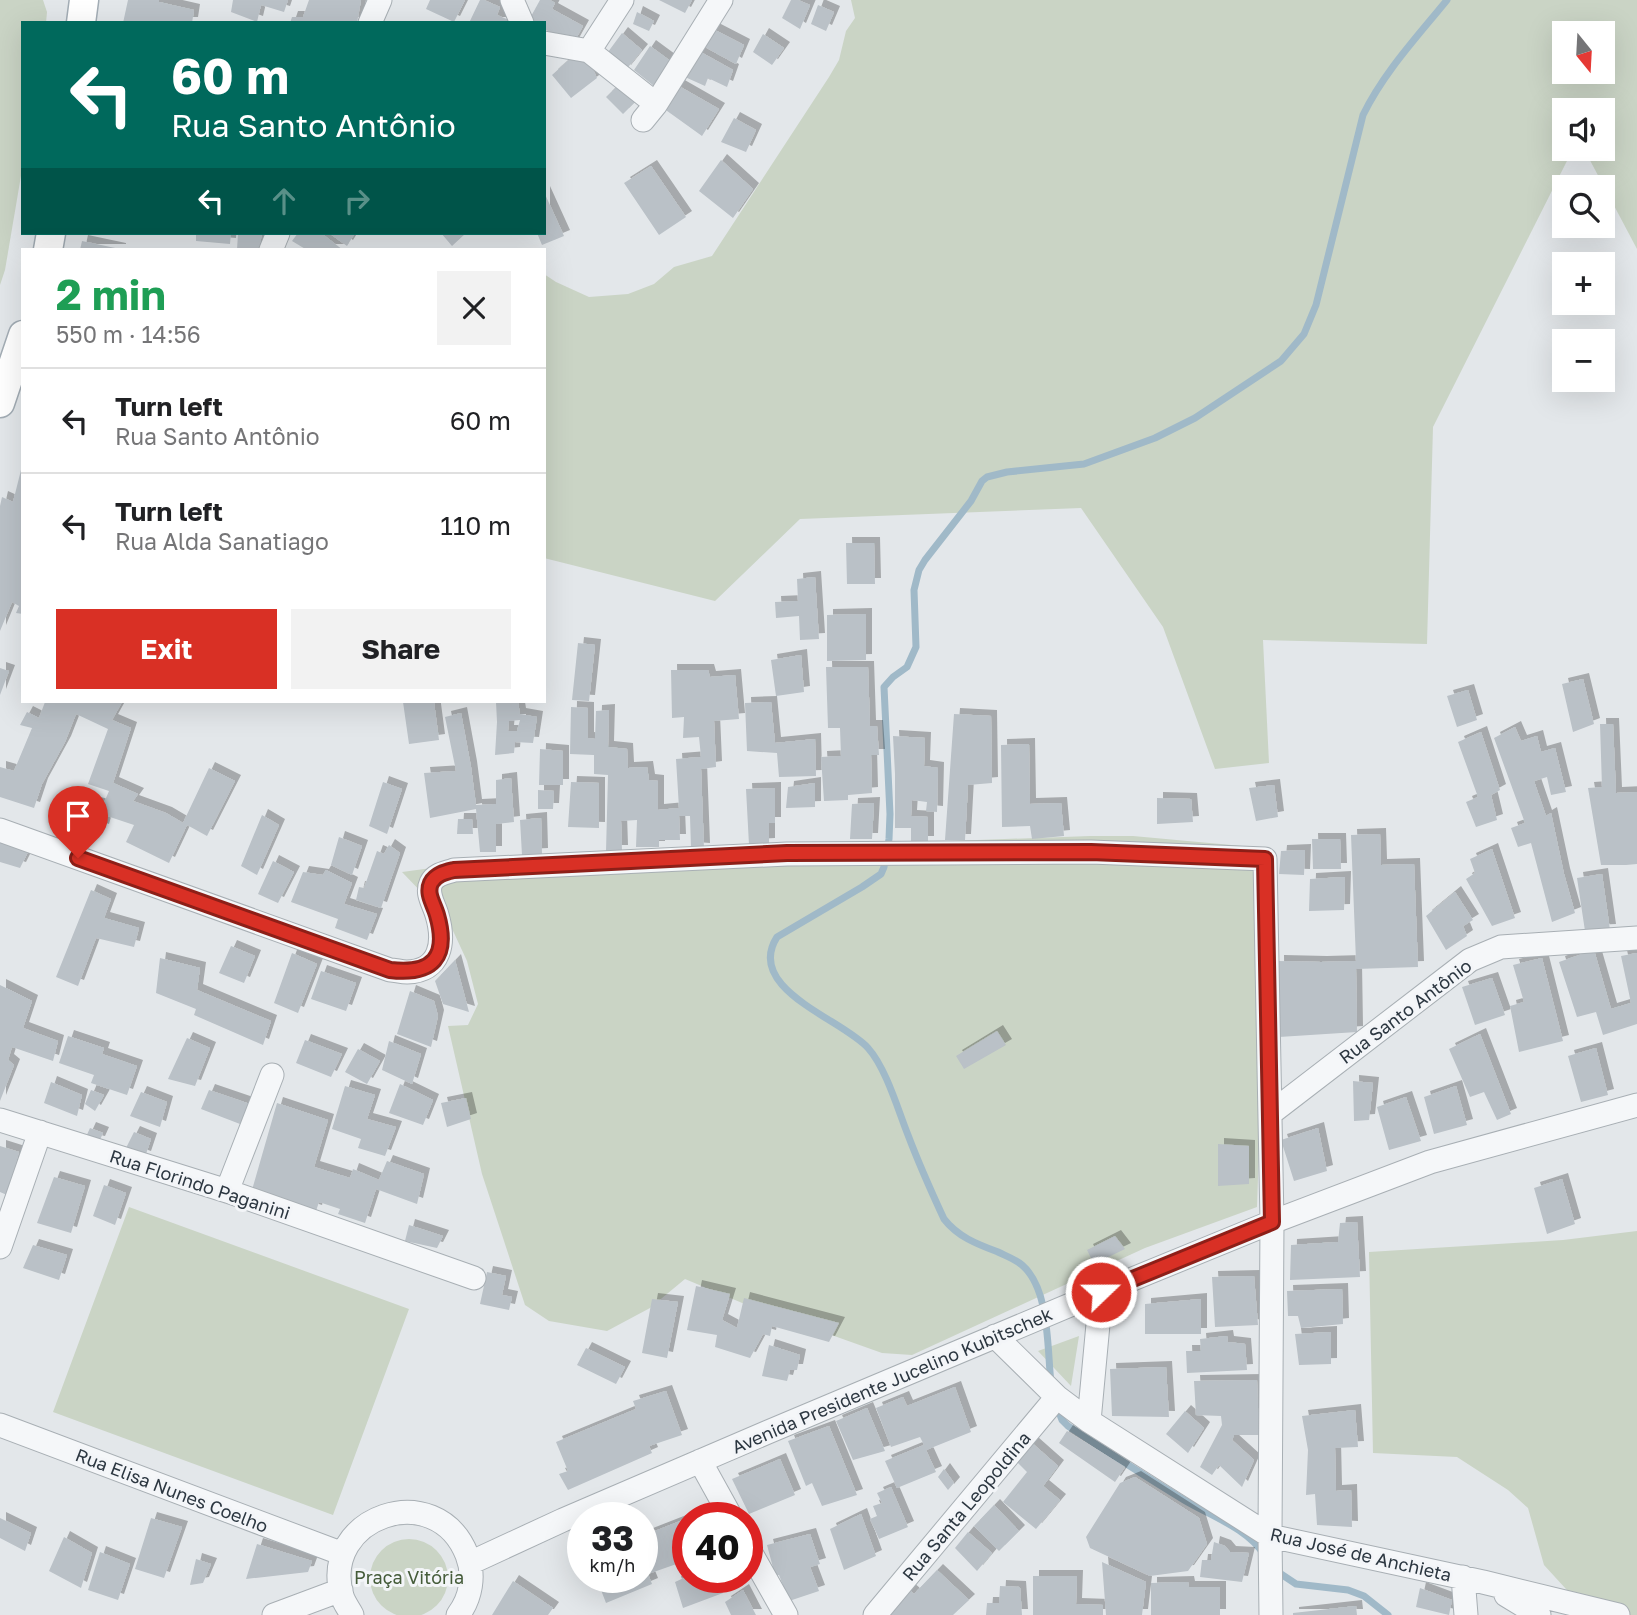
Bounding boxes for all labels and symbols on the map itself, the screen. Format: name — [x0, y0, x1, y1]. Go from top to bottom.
north arrow — [1552, 21, 1615, 84]
pin — [48, 786, 108, 858]
street label: Rua Santo Antônio — [1334, 954, 1476, 1068]
street label: Rua Florindo Paganini — [107, 1144, 293, 1224]
position arrow — [1064, 1255, 1138, 1329]
street label: Avenida Presidente Jucelino Kubitschek — [728, 1302, 1056, 1458]
street label: Rua Santa Leopoldina — [897, 1427, 1035, 1585]
street label: Rua Elisa Nunes Coelho — [73, 1443, 271, 1537]
speed limit sign: 40 — [672, 1502, 763, 1593]
street label: Rua José de Anchieta — [1268, 1522, 1454, 1586]
park label: Praça Vitória — [354, 1566, 464, 1588]

